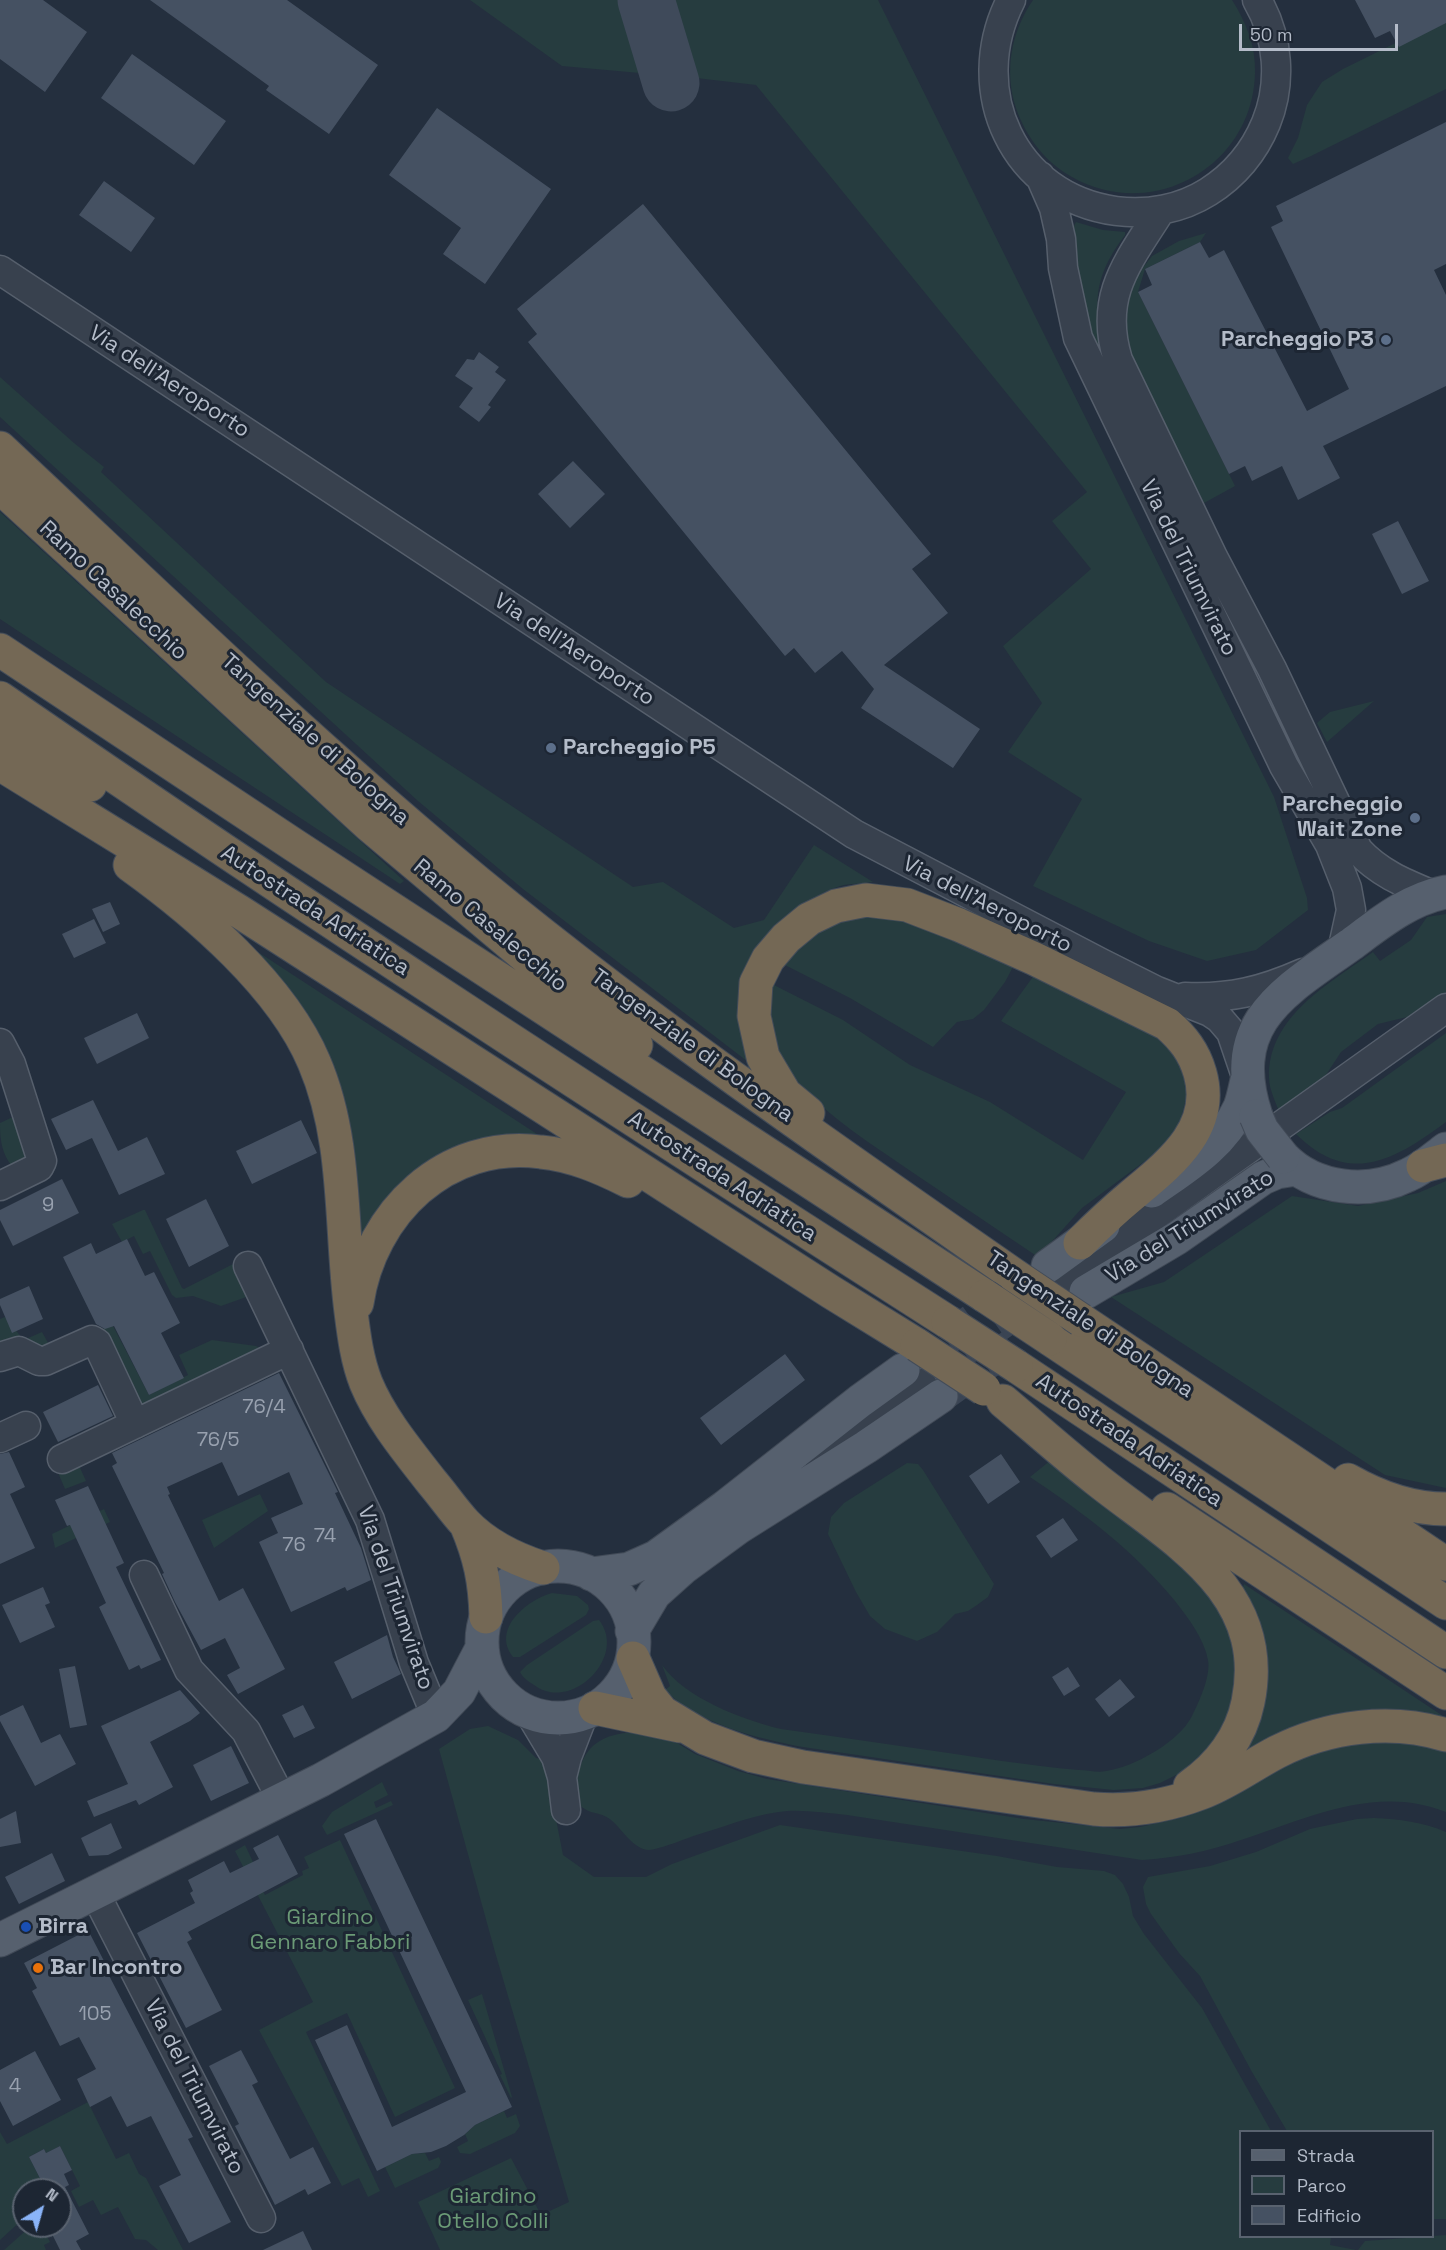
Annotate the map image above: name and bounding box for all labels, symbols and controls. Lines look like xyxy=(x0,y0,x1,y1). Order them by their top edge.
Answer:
scale bar xyxy=(1242,12,1401,50)
text: 50 m xyxy=(1250,23,1292,46)
street label: Via dell'Aeroporto xyxy=(84,320,254,444)
place label: Parcheggio P3 xyxy=(1221,327,1374,353)
marker: Parcheggio P3 xyxy=(1379,333,1393,347)
street label: Via del Triumvirato xyxy=(1134,475,1242,661)
street label: Ramo Casalecchio xyxy=(34,516,192,666)
street label: Via dell'Aeroporto xyxy=(489,588,659,712)
street label: Tangenziale di Bologna xyxy=(216,649,414,831)
place label: Parcheggio P5 xyxy=(563,735,716,761)
marker: Parcheggio P5 xyxy=(544,741,558,755)
place label: Parcheggio Wait Zone xyxy=(1282,792,1403,843)
marker: Parcheggio Wait Zone xyxy=(1408,811,1422,825)
street label: Autostrada Adriatica xyxy=(216,840,414,982)
street label: Via dell'Aeroporto xyxy=(898,851,1076,959)
street label: Ramo Casalecchio xyxy=(408,854,572,998)
street label: Tangenziale di Bologna xyxy=(586,964,798,1128)
street label: Autostrada Adriatica xyxy=(623,1106,821,1248)
street label: Via del Triumvirato xyxy=(1101,1165,1279,1289)
house number: 9 xyxy=(42,1194,54,1218)
street label: Tangenziale di Bologna xyxy=(981,1246,1199,1404)
street label: Autostrada Adriatica xyxy=(1030,1369,1228,1513)
house number: 76/4 xyxy=(242,1396,286,1420)
house number: 76/5 xyxy=(197,1429,239,1453)
street label: Via del Triumvirato xyxy=(351,1502,439,1694)
house number: 74 xyxy=(314,1525,336,1549)
house number: 76 xyxy=(282,1534,306,1558)
park label: Giardino Gennaro Fabbri xyxy=(250,1905,410,1957)
place label: Birra xyxy=(38,1914,88,1940)
marker: Birra xyxy=(19,1920,33,1934)
place label: Bar Incontro xyxy=(50,1955,182,1981)
marker: Bar Incontro xyxy=(31,1961,45,1975)
street label: Via del Triumvirato xyxy=(138,1995,250,2179)
house number: 105 xyxy=(78,2003,112,2027)
house number: 4 xyxy=(9,2075,21,2099)
legend xyxy=(1239,2130,1434,2238)
text: Strada xyxy=(1297,2144,1355,2167)
text: Parco xyxy=(1297,2174,1346,2197)
north arrow xyxy=(12,2178,72,2238)
text: N xyxy=(41,2183,63,2206)
park label: Giardino Otello Colli xyxy=(437,2184,549,2236)
text: Edificio xyxy=(1297,2204,1361,2227)

